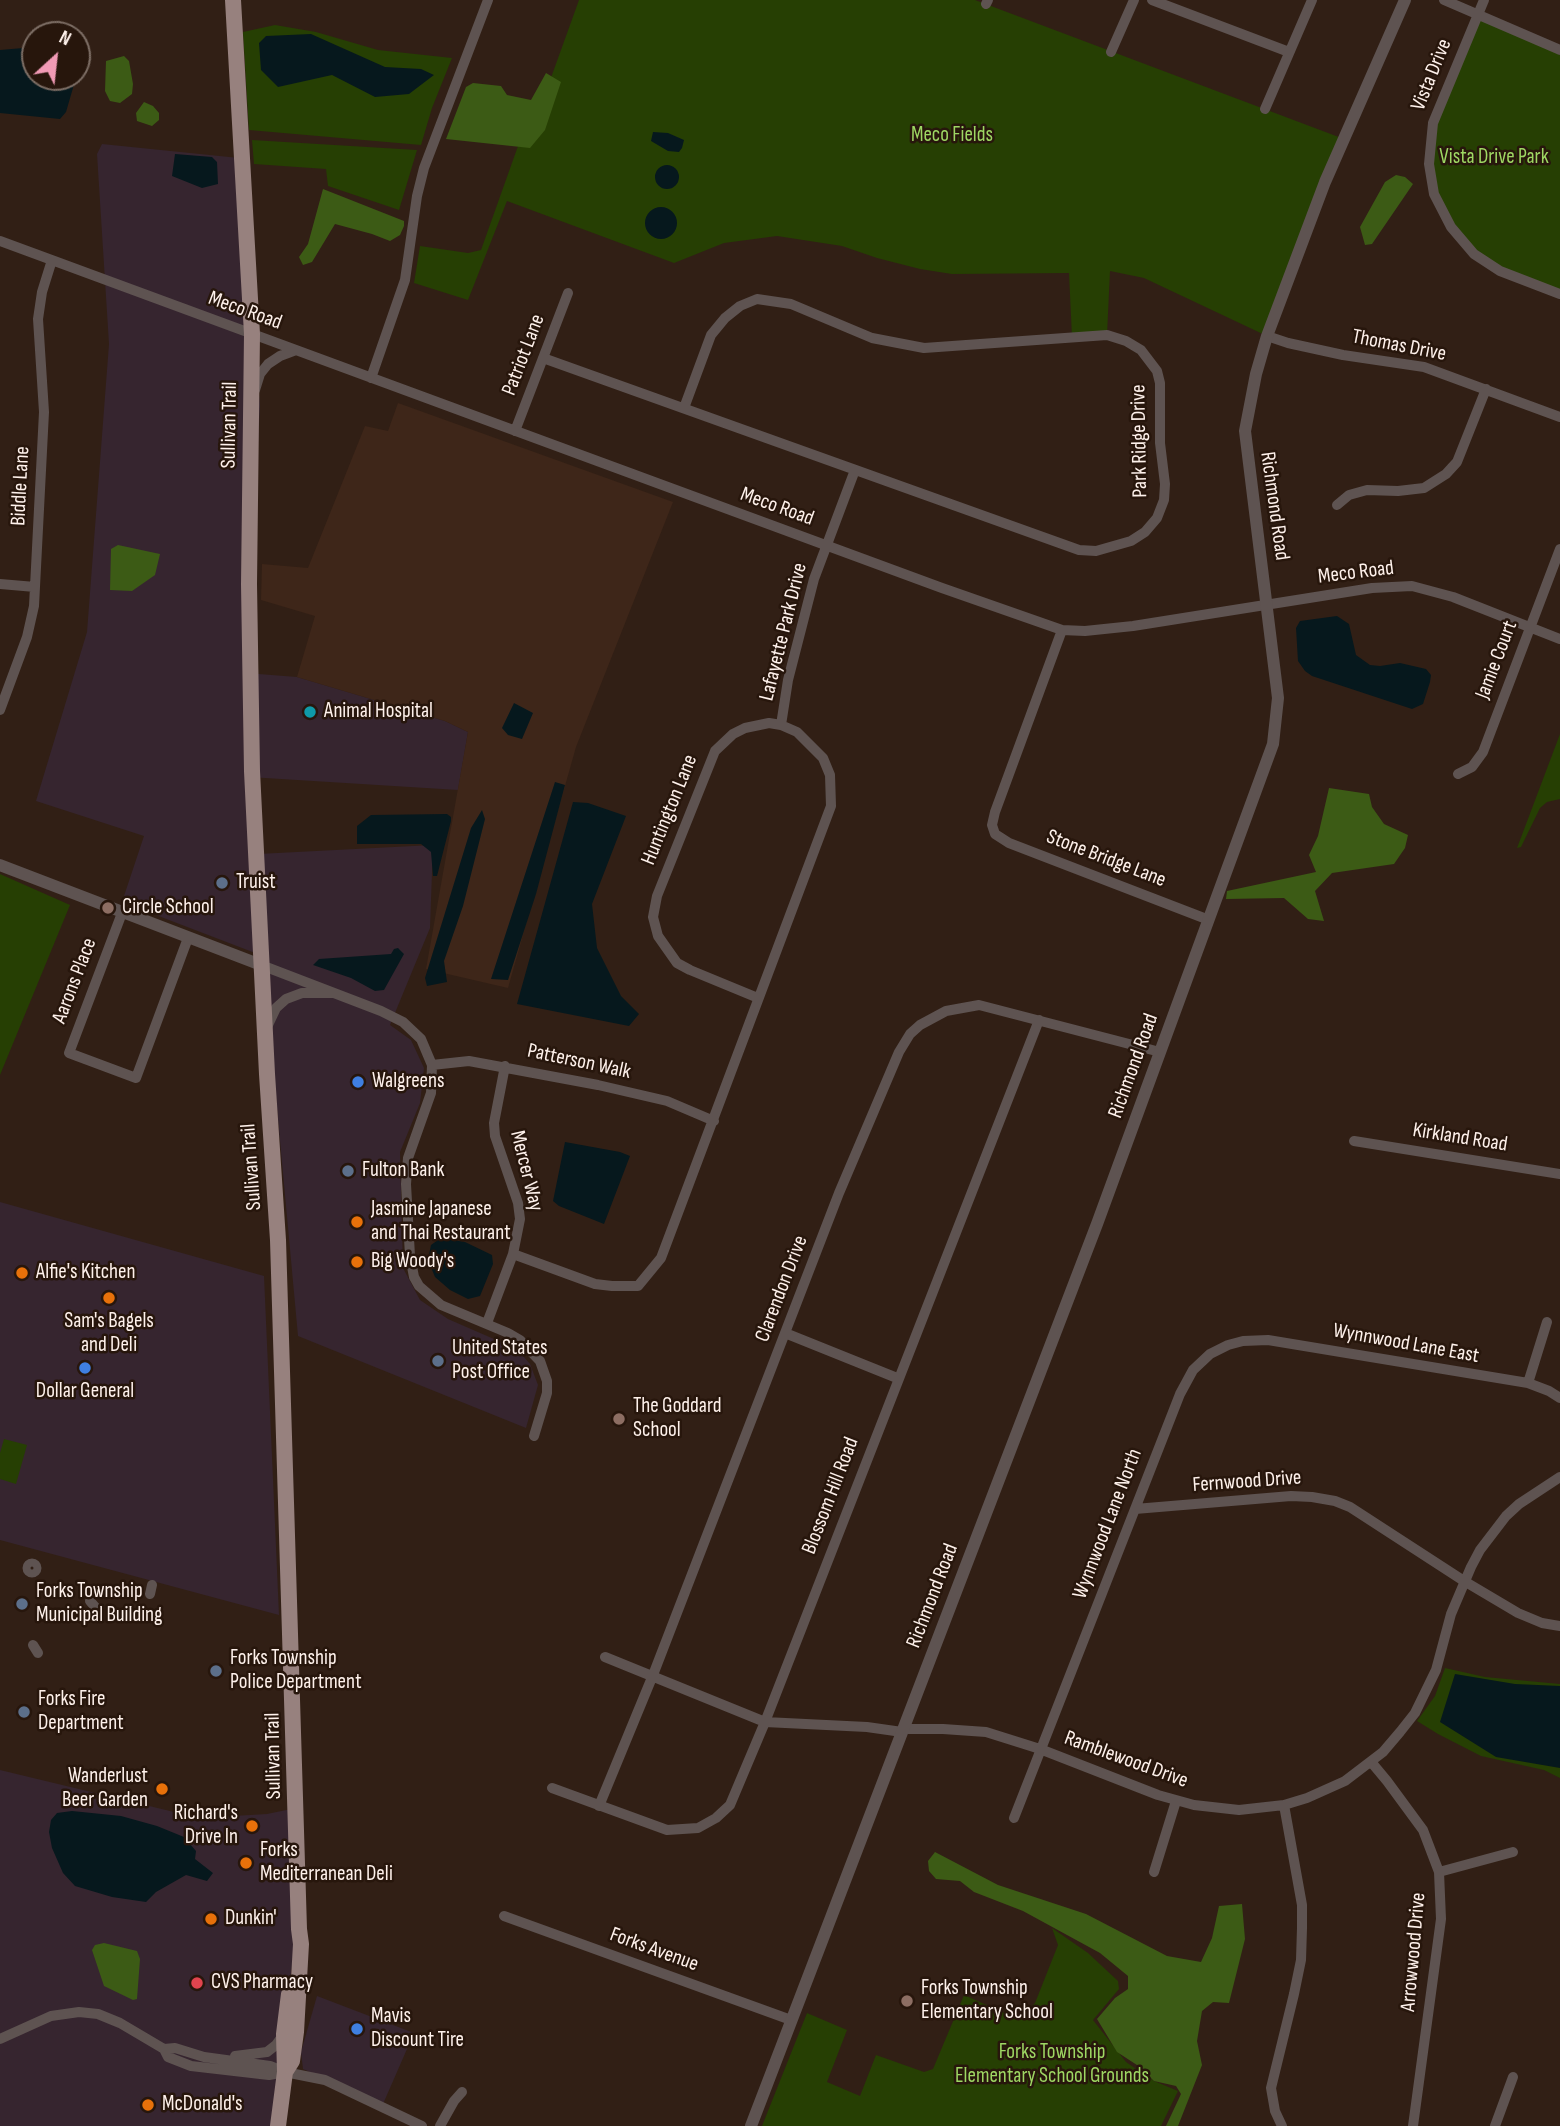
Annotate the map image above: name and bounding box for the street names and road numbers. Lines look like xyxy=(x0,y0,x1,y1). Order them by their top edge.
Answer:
street label: Vista Drive xyxy=(1406,35,1458,115)
street label: Meco Road xyxy=(205,286,285,336)
street label: Patriot Lane xyxy=(497,311,551,399)
street label: Thomas Drive xyxy=(1350,325,1448,367)
street label: Sullivan Trail xyxy=(217,381,243,469)
street label: Park Ridge Drive xyxy=(1126,384,1154,498)
street label: Biddle Lane xyxy=(6,446,36,526)
street label: Richmond Road xyxy=(1254,450,1294,562)
street label: Meco Road xyxy=(737,482,817,532)
street label: Meco Road xyxy=(1317,556,1395,590)
street label: Lafayette Park Drive xyxy=(755,561,813,703)
street label: Jamie Court xyxy=(1471,617,1523,703)
street label: Huntington Lane xyxy=(636,751,704,869)
street label: Stone Bridge Lane xyxy=(1043,825,1169,893)
street label: Aarons Place xyxy=(47,935,103,1027)
street label: Richmond Road xyxy=(1103,1010,1165,1122)
street label: Patterson Walk xyxy=(525,1039,633,1085)
street label: Kirkland Road xyxy=(1411,1118,1509,1158)
street label: Sullivan Trail xyxy=(236,1123,268,1211)
street label: Mercer Way xyxy=(504,1128,548,1214)
street label: Clarendon Drive xyxy=(750,1232,814,1346)
street label: Wynnwood Lane East xyxy=(1331,1319,1481,1369)
street label: Blossom Hill Road xyxy=(797,1434,865,1558)
street label: Wynnwood Lane North xyxy=(1068,1445,1148,1603)
street label: Fernwood Drive xyxy=(1192,1466,1302,1498)
street label: Richmond Road xyxy=(902,1540,964,1652)
street label: Sullivan Trail xyxy=(261,1712,287,1800)
street label: Ramblewood Drive xyxy=(1061,1726,1191,1794)
street label: Arrowwood Drive xyxy=(1396,1891,1432,2013)
street label: Forks Avenue xyxy=(606,1922,702,1978)

